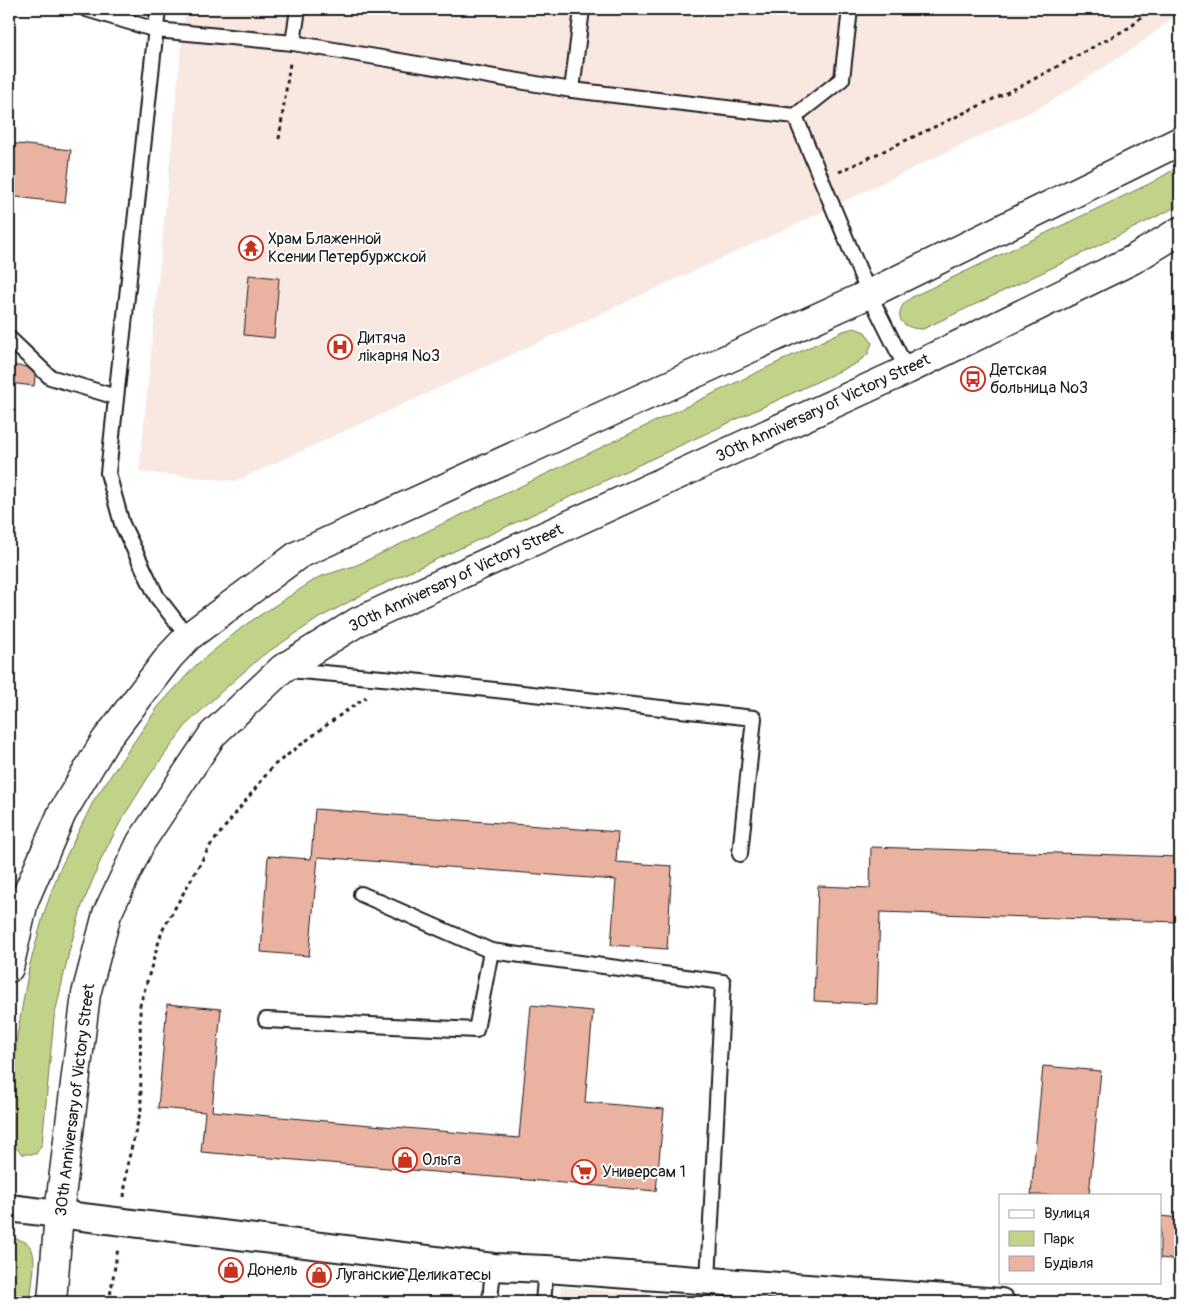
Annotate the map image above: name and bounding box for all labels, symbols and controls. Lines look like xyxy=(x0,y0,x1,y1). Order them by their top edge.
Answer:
place label: Храм Блаженной Ксении Петербуржской xyxy=(268,229,426,267)
temple icon: Храм Блаженной Ксении Петербуржской xyxy=(238,235,264,261)
place label: Дитяча лікарня №3 xyxy=(357,328,440,366)
hospital icon: Дитяча лікарня №3 xyxy=(327,334,353,360)
street label: 30th Anniversary of Victory Street xyxy=(713,349,934,467)
place label: Детская больница №3 xyxy=(989,360,1088,398)
bus stop icon: Детская больница №3 xyxy=(960,366,986,392)
street label: 30th Anniversary of Victory Street xyxy=(346,519,567,637)
street label: 30th Anniversary of Victory Street xyxy=(51,982,99,1217)
shop icon: Ольга xyxy=(392,1147,418,1173)
place label: Ольга xyxy=(422,1150,461,1170)
supermarket icon: Универсам 1 xyxy=(571,1159,597,1185)
place label: Универсам 1 xyxy=(602,1162,686,1182)
legend xyxy=(999,1194,1162,1284)
text: Вулиця xyxy=(1044,1204,1090,1223)
text: Парк xyxy=(1044,1230,1075,1249)
text: Будівля xyxy=(1044,1254,1093,1273)
shop icon: Донель xyxy=(218,1257,244,1283)
place label: Донель xyxy=(247,1260,298,1280)
shop icon: Луганские Деликатесы xyxy=(306,1262,332,1288)
place label: Луганские Деликатесы xyxy=(335,1265,491,1285)

